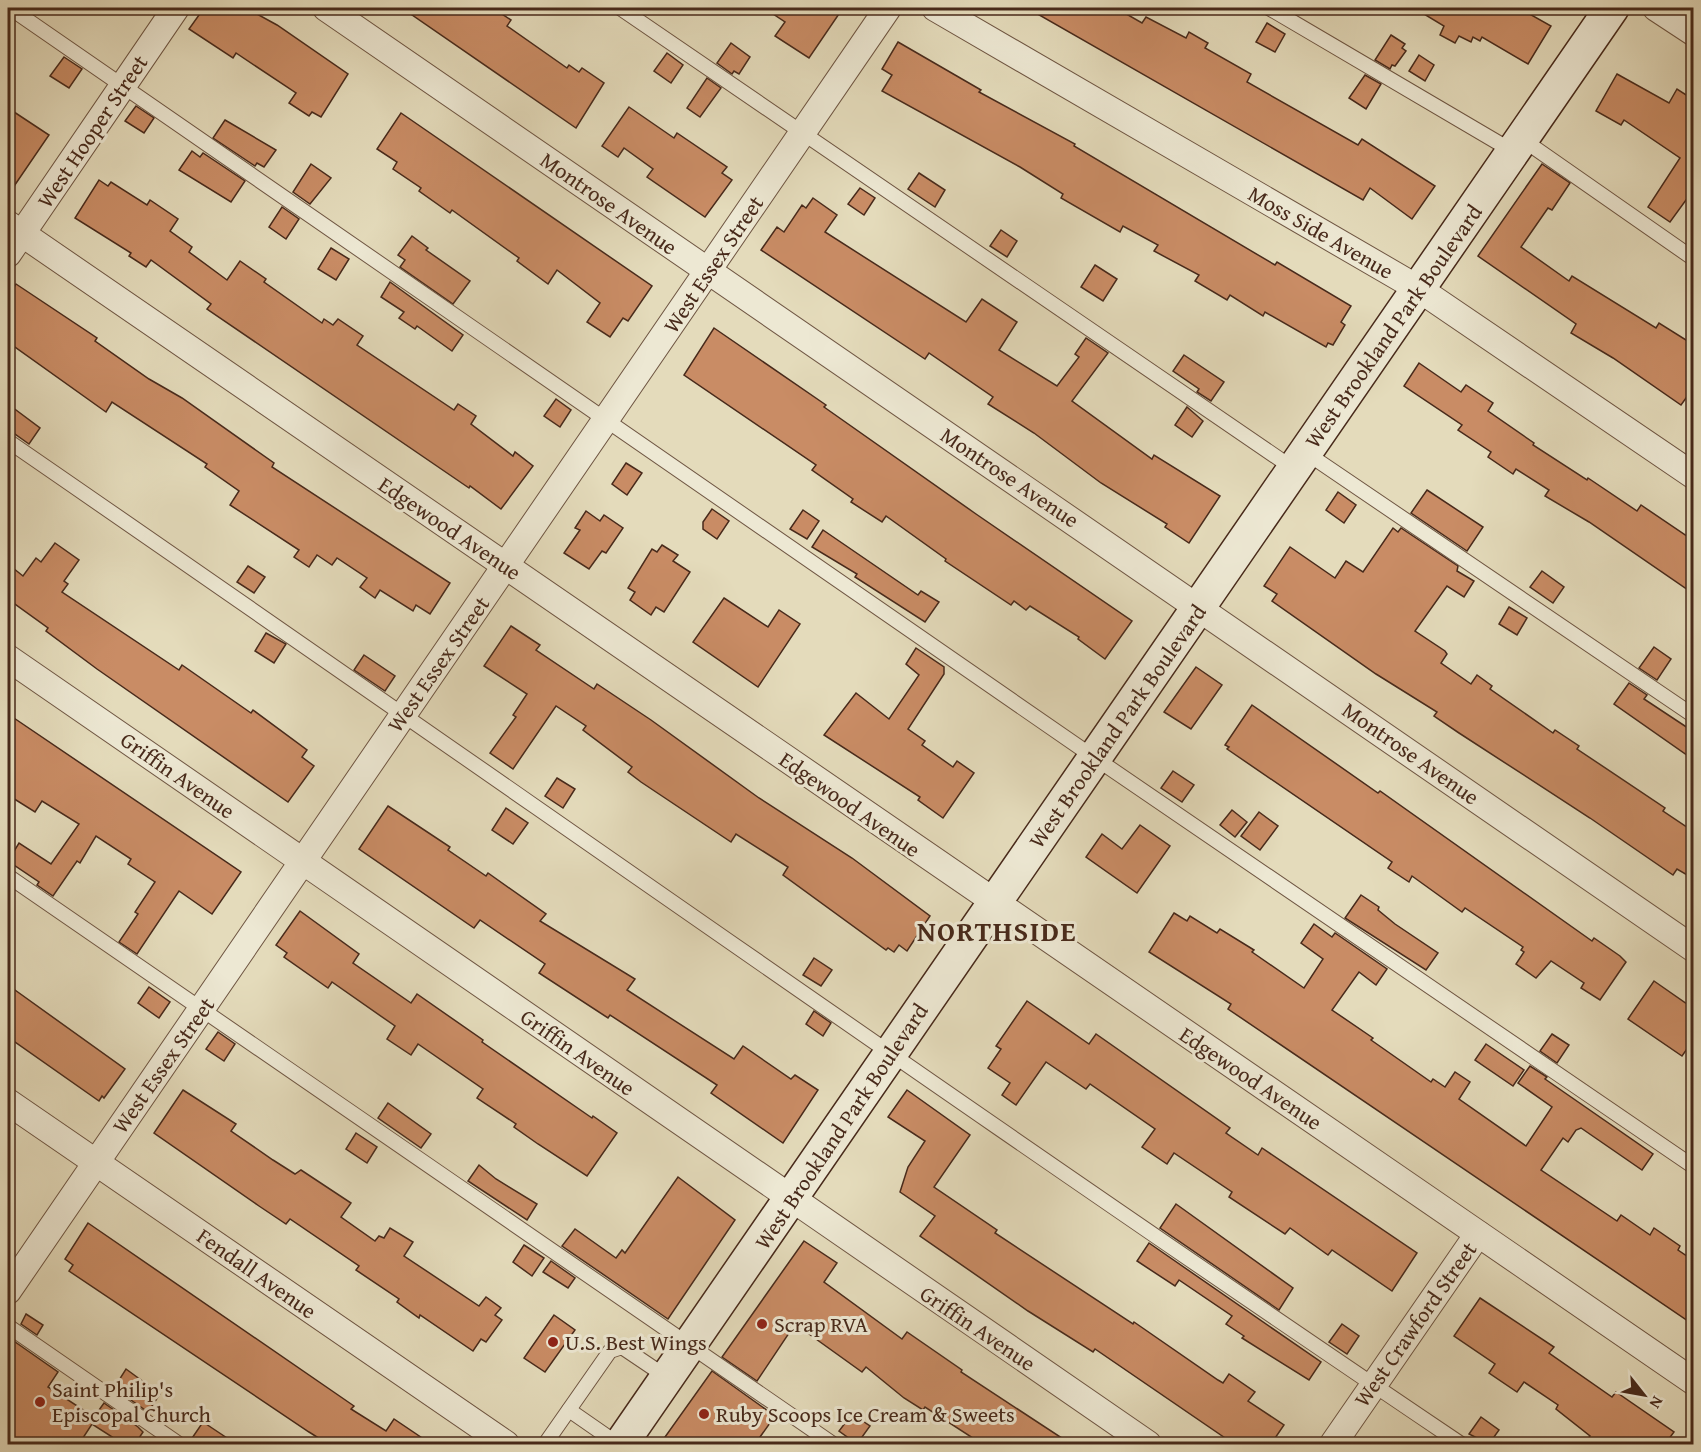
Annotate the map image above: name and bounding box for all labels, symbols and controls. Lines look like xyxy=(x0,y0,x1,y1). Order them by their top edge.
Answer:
street label: West Hooper Street xyxy=(29,48,155,214)
street label: Montrose Avenue xyxy=(534,144,684,262)
street label: Moss Side Avenue xyxy=(1242,177,1400,287)
street label: West Essex Street xyxy=(655,189,771,339)
street label: West Brookland Park Boulevard xyxy=(1297,198,1490,454)
street label: Montrose Avenue xyxy=(934,419,1086,535)
street label: Edgewood Avenue xyxy=(372,468,528,588)
street label: West Essex Street xyxy=(379,589,497,739)
street label: West Brookland Park Boulevard xyxy=(1021,598,1214,854)
street label: Montrose Avenue xyxy=(1336,694,1486,812)
street label: Griffin Avenue xyxy=(114,724,242,826)
street label: Edgewood Avenue xyxy=(773,743,927,865)
district label: NORTHSIDE xyxy=(917,910,1077,951)
street label: West Essex Street xyxy=(104,990,222,1140)
street label: West Brookland Park Boulevard xyxy=(746,996,936,1255)
street label: Griffin Avenue xyxy=(514,1001,642,1103)
street label: Edgewood Avenue xyxy=(1173,1018,1329,1138)
street label: Fendall Avenue xyxy=(191,1220,323,1326)
street label: West Crawford Street xyxy=(1346,1235,1484,1413)
street label: Griffin Avenue xyxy=(914,1277,1042,1379)
place label: Scrap RVA xyxy=(774,1308,869,1340)
marker: Scrap RVA xyxy=(755,1317,769,1331)
place label: U.S. Best Wings xyxy=(565,1326,707,1358)
marker: U.S. Best Wings xyxy=(546,1335,560,1349)
north arrow xyxy=(1614,1365,1674,1425)
place label: Saint Philip's Episcopal Church xyxy=(52,1373,212,1430)
text: N xyxy=(1644,1392,1670,1414)
marker: Saint Philip's Episcopal Church xyxy=(33,1395,47,1409)
place label: Ruby Scoops Ice Cream & Sweets xyxy=(716,1398,1015,1430)
marker: Ruby Scoops Ice Cream & Sweets xyxy=(697,1407,711,1421)

